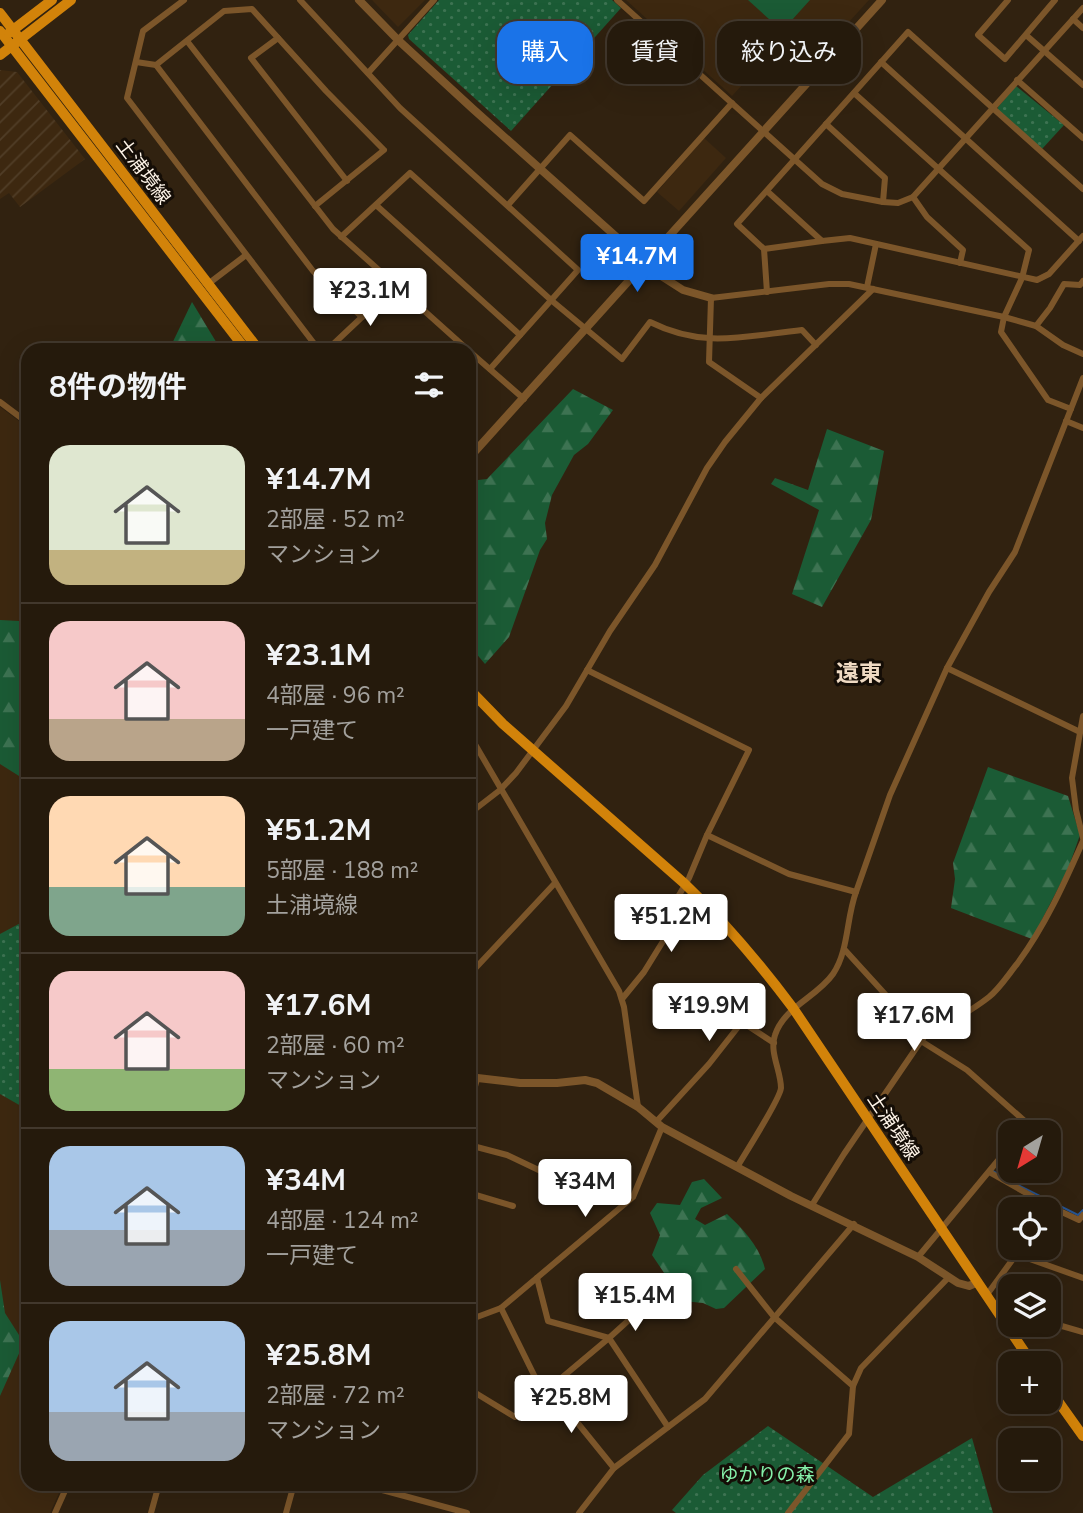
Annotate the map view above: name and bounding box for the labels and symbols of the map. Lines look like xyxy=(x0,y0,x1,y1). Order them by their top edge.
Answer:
street label: 土浦境線 xyxy=(110,133,176,210)
pin: ¥14.7M xyxy=(580,234,694,294)
pin: ¥23.1M xyxy=(313,268,427,328)
district label: 遠東 xyxy=(836,658,882,689)
pin: ¥51.2M xyxy=(614,894,728,954)
pin: ¥19.9M xyxy=(652,984,766,1043)
pin: ¥17.6M xyxy=(857,993,971,1053)
street label: 土浦境線 xyxy=(861,1088,925,1165)
north arrow xyxy=(998,1120,1060,1183)
pin: ¥34M xyxy=(544,1160,626,1219)
pin: ¥15.4M xyxy=(578,1274,692,1333)
pin: ¥25.8M xyxy=(514,1376,628,1435)
park label: ゆかりの森 xyxy=(719,1462,815,1488)

